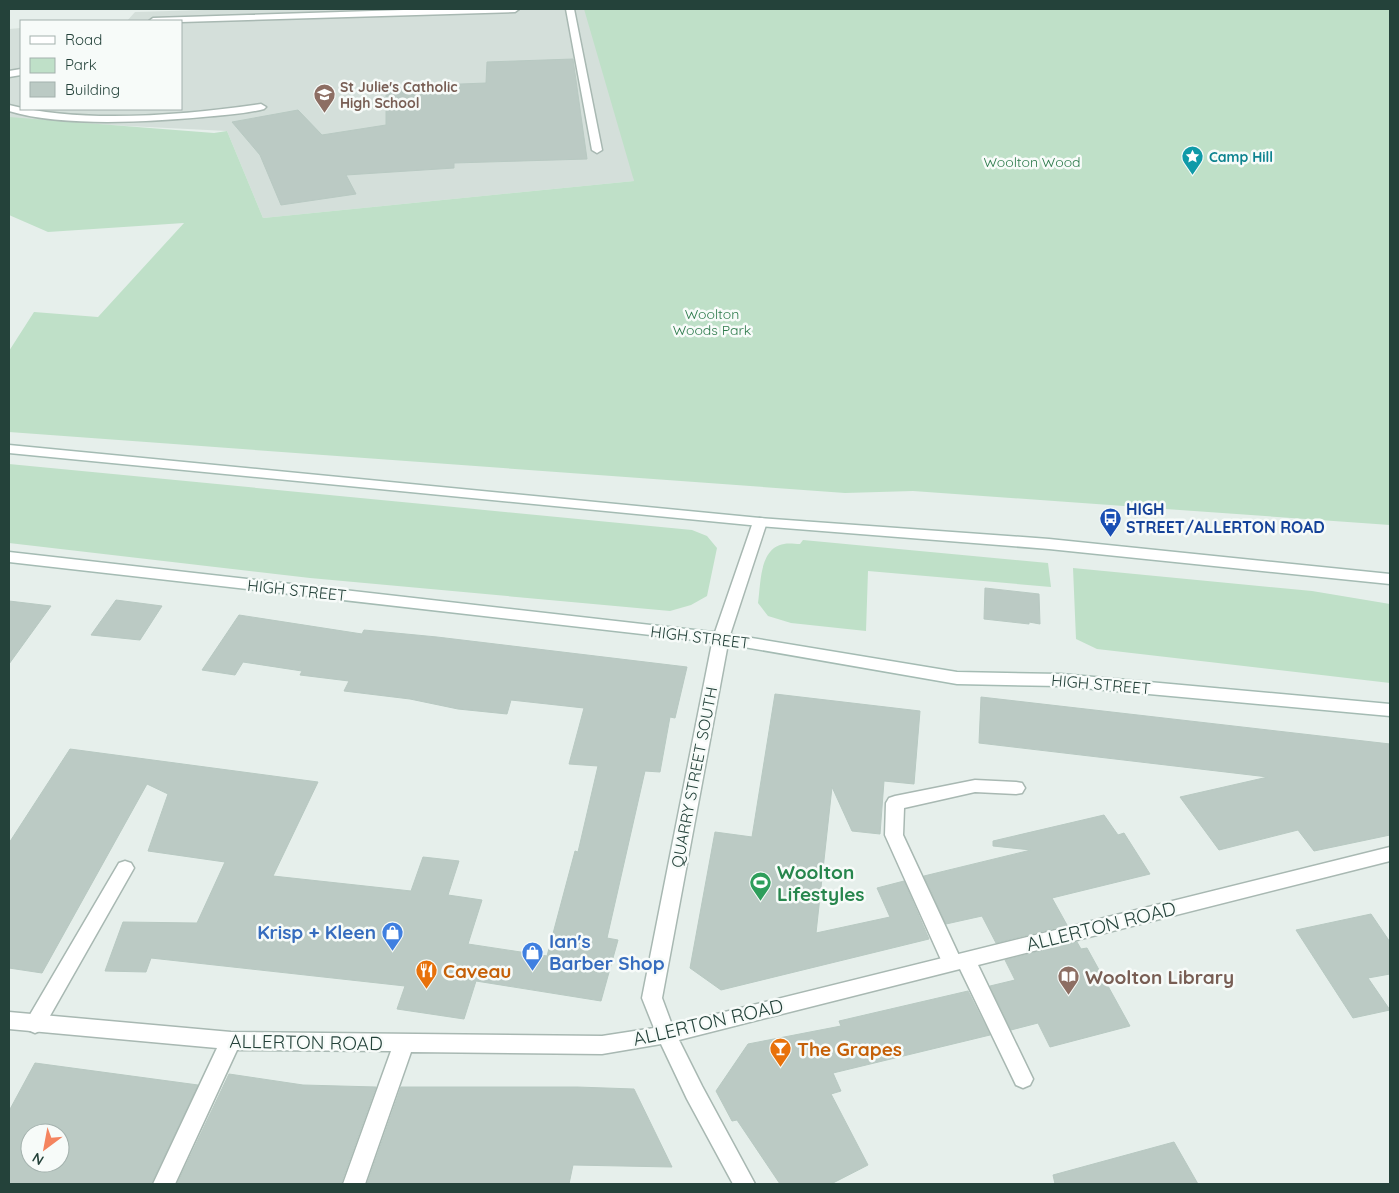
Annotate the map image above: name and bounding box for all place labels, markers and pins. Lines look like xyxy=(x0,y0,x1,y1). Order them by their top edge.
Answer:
place label: St Julie's Catholic High School xyxy=(340,78,458,112)
school or university icon: St Julie's Catholic High School xyxy=(312,83,336,114)
place icon: Camp Hill xyxy=(1181,145,1205,176)
place label: Camp Hill xyxy=(1209,148,1273,166)
place label: HIGH STREET/ALLERTON ROAD xyxy=(1126,499,1325,537)
bus stop icon: HIGH STREET/ALLERTON ROAD xyxy=(1098,506,1122,537)
place label: Woolton Lifestyles xyxy=(777,860,865,906)
sports icon: Woolton Lifestyles xyxy=(749,871,773,902)
place label: Krisp + Kleen xyxy=(257,920,376,944)
shop icon: Krisp + Kleen xyxy=(380,920,404,951)
place label: Ian's Barber Shop xyxy=(549,929,665,975)
shop icon: Ian's Barber Shop xyxy=(521,940,545,971)
restaurant icon: Caveau xyxy=(415,959,439,990)
place label: Caveau xyxy=(443,959,511,983)
library icon: Woolton Library xyxy=(1057,965,1081,996)
place label: Woolton Library xyxy=(1085,965,1234,989)
bar icon: The Grapes xyxy=(769,1037,793,1068)
place label: The Grapes xyxy=(797,1037,902,1061)

